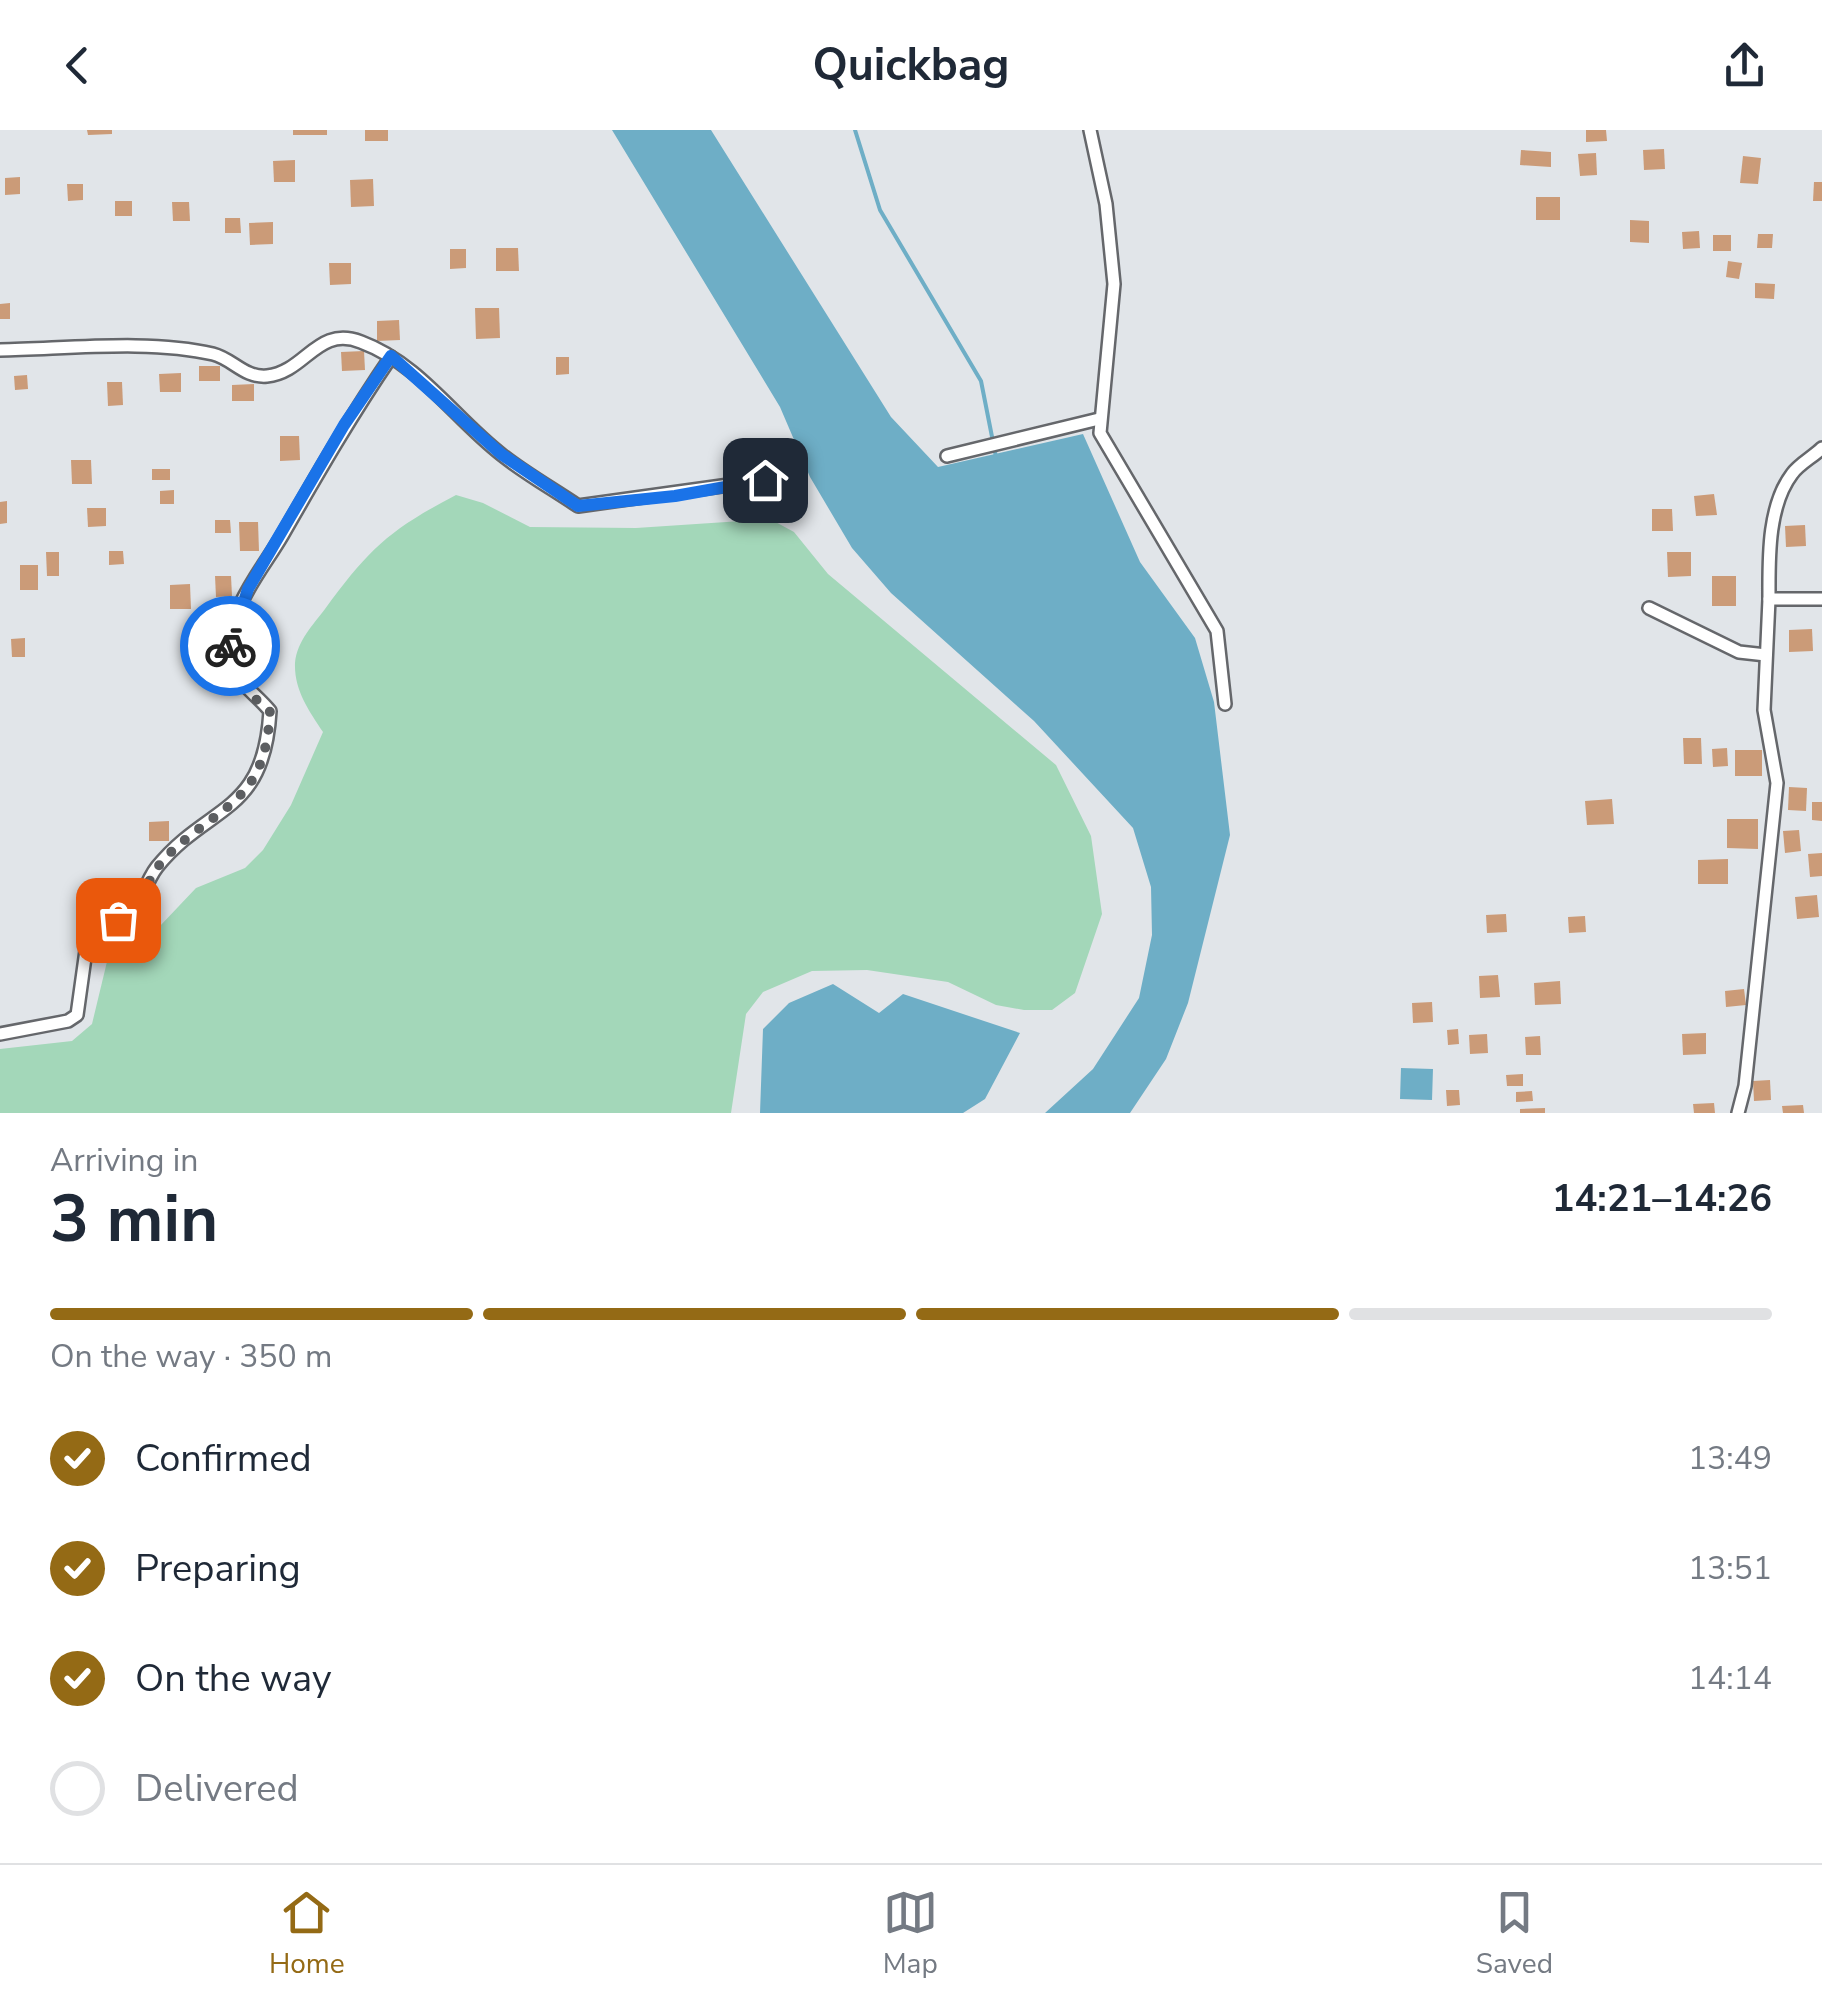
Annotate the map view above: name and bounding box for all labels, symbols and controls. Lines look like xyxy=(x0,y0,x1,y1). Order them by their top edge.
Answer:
text: Quickbag xyxy=(812,35,1010,96)
icon: back xyxy=(50,38,105,93)
icon: share xyxy=(1717,38,1772,93)
pin xyxy=(723,438,808,523)
icon: home xyxy=(738,453,793,508)
courier xyxy=(180,596,280,696)
icon: bike xyxy=(203,619,258,674)
pin xyxy=(76,878,161,963)
icon: bag xyxy=(91,893,146,948)
text: Arriving in xyxy=(50,1139,198,1182)
text: 14:21–14:26 xyxy=(1552,1173,1772,1224)
text: 3 min xyxy=(50,1175,218,1264)
text: On the way · 350 m xyxy=(50,1335,332,1378)
icon: check xyxy=(50,1431,105,1486)
text: Confirmed xyxy=(135,1433,312,1484)
text: 13:49 xyxy=(1688,1437,1772,1480)
icon: check xyxy=(50,1541,105,1596)
text: Preparing xyxy=(135,1543,301,1594)
text: 13:51 xyxy=(1688,1547,1772,1590)
icon: check xyxy=(50,1651,105,1706)
text: On the way xyxy=(135,1653,331,1704)
text: 14:14 xyxy=(1688,1657,1772,1700)
text: Delivered xyxy=(135,1763,299,1814)
tab: Home xyxy=(269,1885,345,1983)
tab: Map xyxy=(883,1885,938,1983)
tab: Saved xyxy=(1476,1885,1553,1983)

